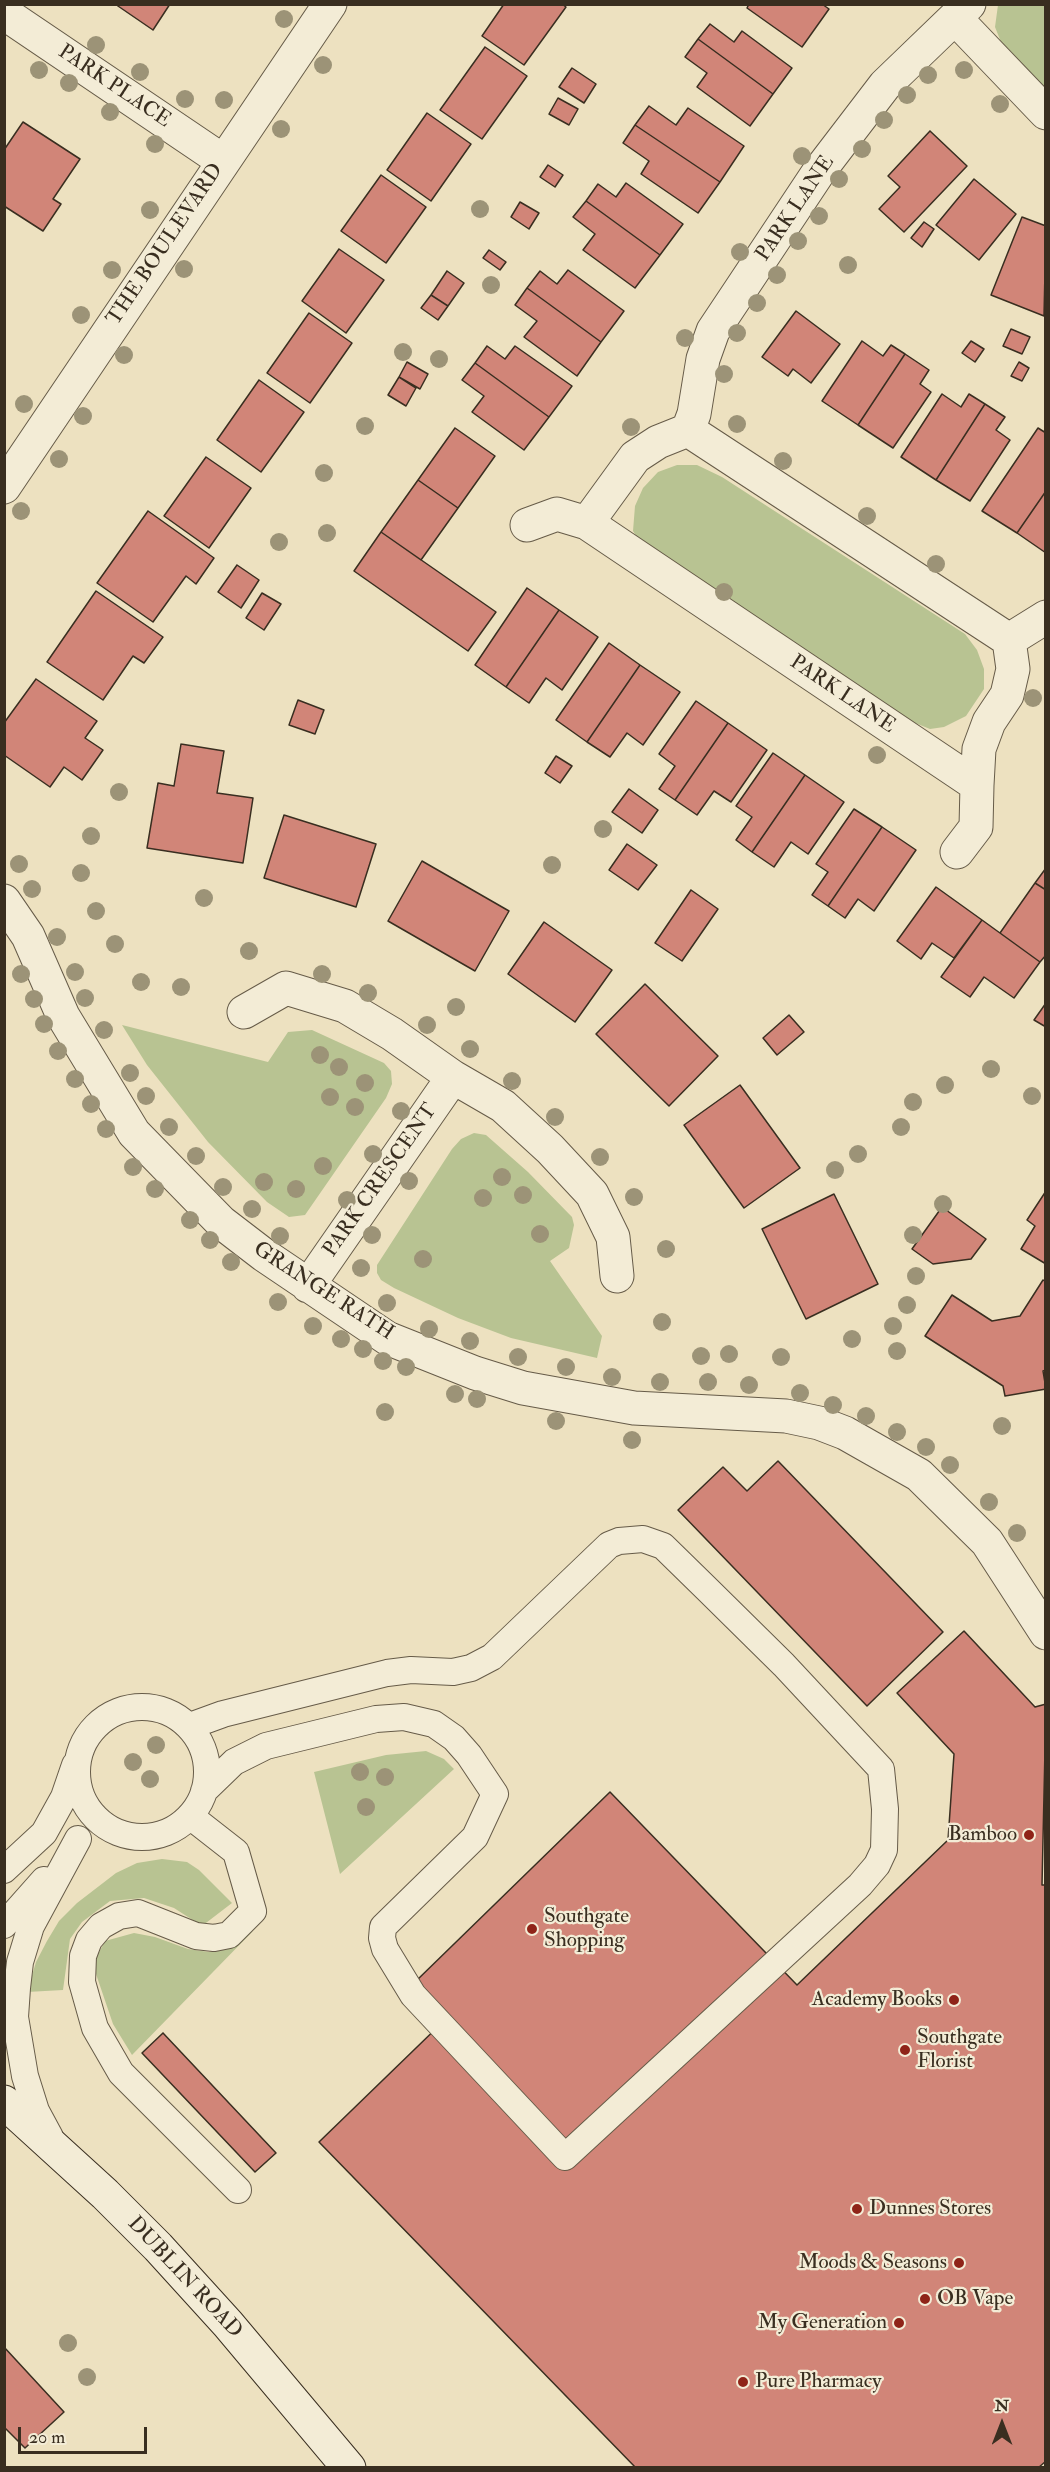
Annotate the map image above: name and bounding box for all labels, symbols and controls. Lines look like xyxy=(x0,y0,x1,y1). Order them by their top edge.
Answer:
street label: PARK PLACE xyxy=(53,40,175,134)
street label: PARK LANE xyxy=(751,151,841,267)
street label: THE BOULEVARD xyxy=(102,159,230,331)
street label: PARK LANE xyxy=(784,650,900,740)
street label: PARK CRESCENT xyxy=(319,1099,443,1263)
street label: GRANGE RATH xyxy=(248,1237,398,1347)
place label: Bamboo xyxy=(948,1822,1017,1848)
marker: Bamboo xyxy=(1022,1828,1036,1842)
place label: Southgate Shopping xyxy=(544,1904,629,1954)
marker: Southgate Shopping xyxy=(525,1922,539,1936)
place label: Academy Books xyxy=(812,1987,942,2013)
marker: Academy Books xyxy=(947,1993,961,2007)
place label: Southgate Florist xyxy=(917,2025,1002,2075)
marker: Southgate Florist xyxy=(898,2043,912,2057)
place label: Dunnes Stores xyxy=(869,2196,991,2222)
marker: Dunnes Stores xyxy=(850,2202,864,2216)
street label: DUBLIN ROAD xyxy=(121,2212,247,2344)
place label: Moods & Seasons xyxy=(799,2250,947,2276)
marker: Moods & Seasons xyxy=(952,2256,966,2270)
place label: OB Vape xyxy=(937,2286,1013,2312)
marker: OB Vape xyxy=(918,2292,932,2306)
place label: My Generation xyxy=(758,2310,887,2336)
marker: My Generation xyxy=(892,2316,906,2330)
place label: Pure Pharmacy xyxy=(755,2369,882,2395)
marker: Pure Pharmacy xyxy=(736,2375,750,2389)
north arrow xyxy=(972,2394,1032,2454)
text: N xyxy=(995,2396,1009,2416)
scale bar xyxy=(21,2415,150,2453)
text: 20 m xyxy=(29,2426,65,2449)

